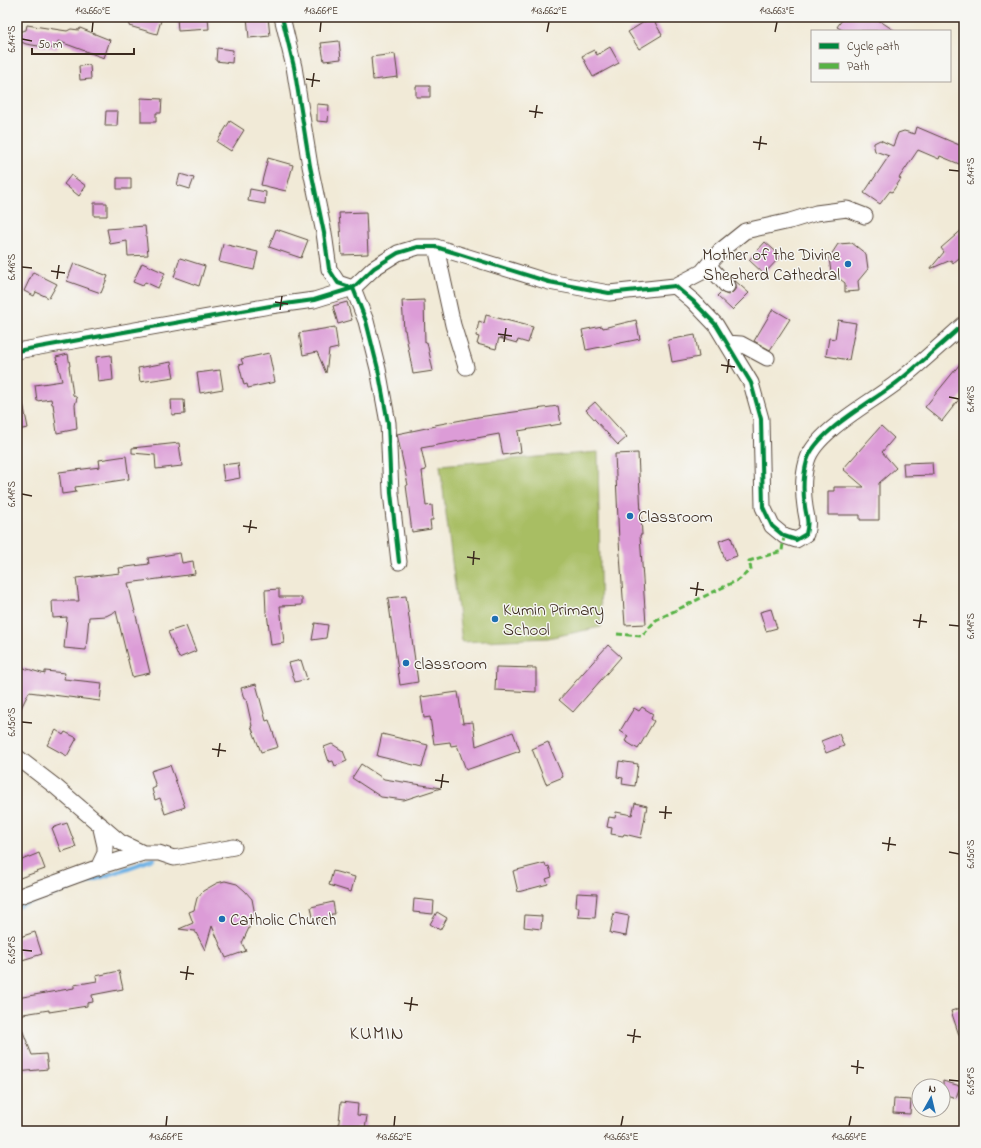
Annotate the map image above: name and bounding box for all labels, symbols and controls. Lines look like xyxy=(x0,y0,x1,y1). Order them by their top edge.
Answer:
text: 143.660°E xyxy=(75,4,111,19)
text: 143.661°E xyxy=(304,4,338,19)
text: 143.662°E xyxy=(531,4,567,19)
text: 143.663°E xyxy=(759,4,795,19)
text: 6.147°S xyxy=(5,25,20,52)
scale bar xyxy=(32,30,134,56)
legend xyxy=(811,30,951,82)
text: 50 m xyxy=(38,36,62,54)
text: Cycle path xyxy=(847,38,899,57)
text: Path xyxy=(847,58,870,76)
text: 6.147°S xyxy=(964,157,979,184)
place label: Mother of the Divine Shepherd Cathedral xyxy=(702,243,840,288)
text: 6.148°S xyxy=(5,253,20,280)
marker: Mother of the Divine Shepherd Cathedral xyxy=(843,259,853,269)
text: 6.148°S xyxy=(964,385,979,412)
text: 6.149°S xyxy=(5,480,20,507)
place label: Classroom xyxy=(638,505,713,530)
marker: Classroom xyxy=(625,511,635,521)
place label: Kumin Primary School xyxy=(503,598,604,643)
text: 6.149°S xyxy=(964,612,979,639)
marker: Kumin Primary School xyxy=(490,614,500,624)
place label: classroom xyxy=(414,652,487,677)
marker: classroom xyxy=(401,658,411,668)
text: 6.150°S xyxy=(5,707,20,736)
text: 6.150°S xyxy=(964,839,979,868)
place label: Catholic Church xyxy=(230,908,336,933)
marker: Catholic Church xyxy=(217,914,227,924)
text: 6.151°S xyxy=(5,936,20,964)
district label: KUMIN xyxy=(349,1021,405,1048)
text: 6.151°S xyxy=(964,1067,979,1095)
north arrow xyxy=(911,1078,951,1118)
text: N xyxy=(927,1081,937,1098)
text: 143.661°E xyxy=(149,1130,183,1145)
text: 143.662°E xyxy=(376,1130,412,1145)
text: 143.663°E xyxy=(603,1130,639,1145)
text: 143.664°E xyxy=(831,1130,867,1145)

